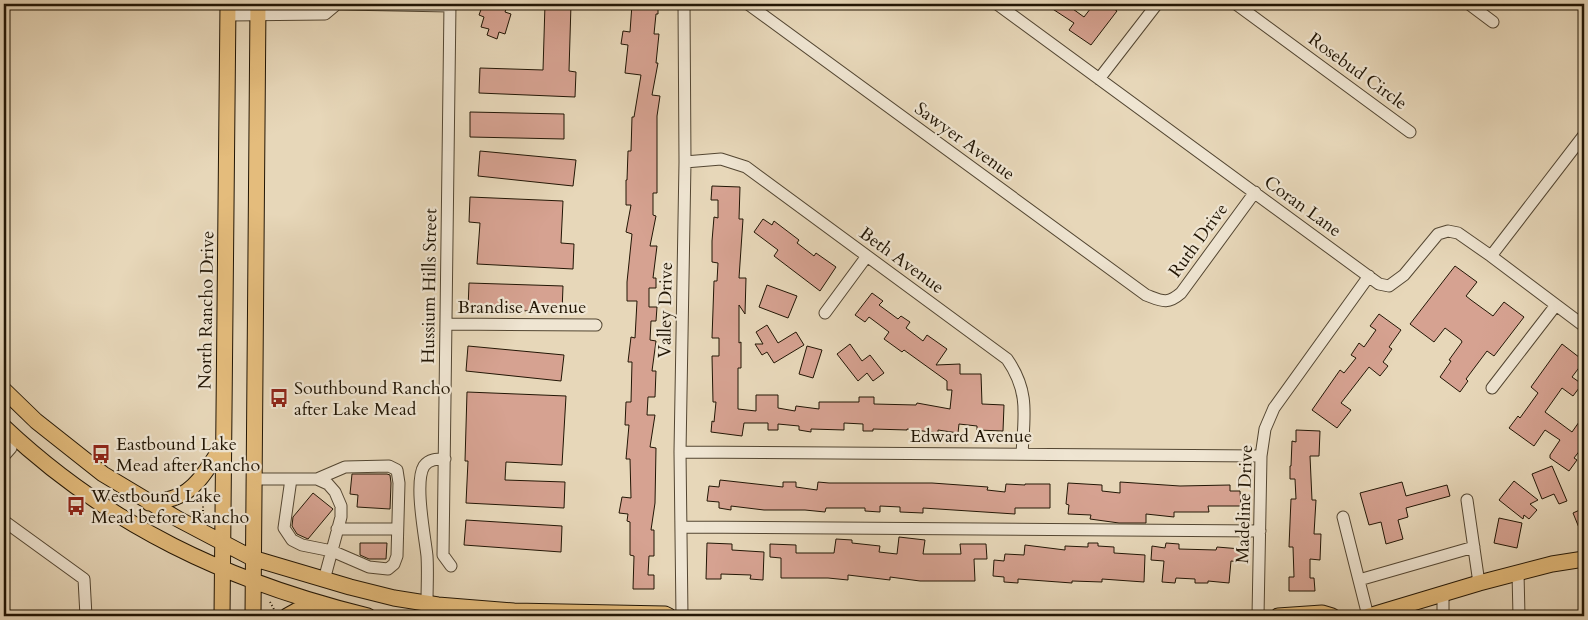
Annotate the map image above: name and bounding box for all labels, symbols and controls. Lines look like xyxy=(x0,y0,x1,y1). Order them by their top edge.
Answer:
street label: Rosebud Circle xyxy=(1303,27,1412,116)
street label: Sawyer Avenue xyxy=(909,96,1020,186)
street label: Coran Lane xyxy=(1259,170,1346,243)
street label: Ruth Drive xyxy=(1163,198,1234,283)
street label: Hussium Hills Street xyxy=(416,208,443,364)
street label: Beth Avenue xyxy=(854,221,949,300)
street label: North Rancho Drive xyxy=(193,230,220,390)
street label: Valley Drive xyxy=(652,262,679,358)
street label: Brandise Avenue xyxy=(458,295,586,320)
place label: Southbound Rancho after Lake Mead xyxy=(294,376,451,422)
bus stop icon: Southbound Rancho after Lake Mead xyxy=(268,387,290,409)
street label: Edward Avenue xyxy=(910,424,1032,449)
place label: Eastbound Lake Mead after Rancho xyxy=(116,432,260,478)
bus stop icon: Eastbound Lake Mead after Rancho xyxy=(90,443,112,465)
street label: Madeline Drive xyxy=(1230,444,1259,564)
place label: Westbound Lake Mead before Rancho xyxy=(90,484,250,530)
bus stop icon: Westbound Lake Mead before Rancho xyxy=(65,495,87,517)

